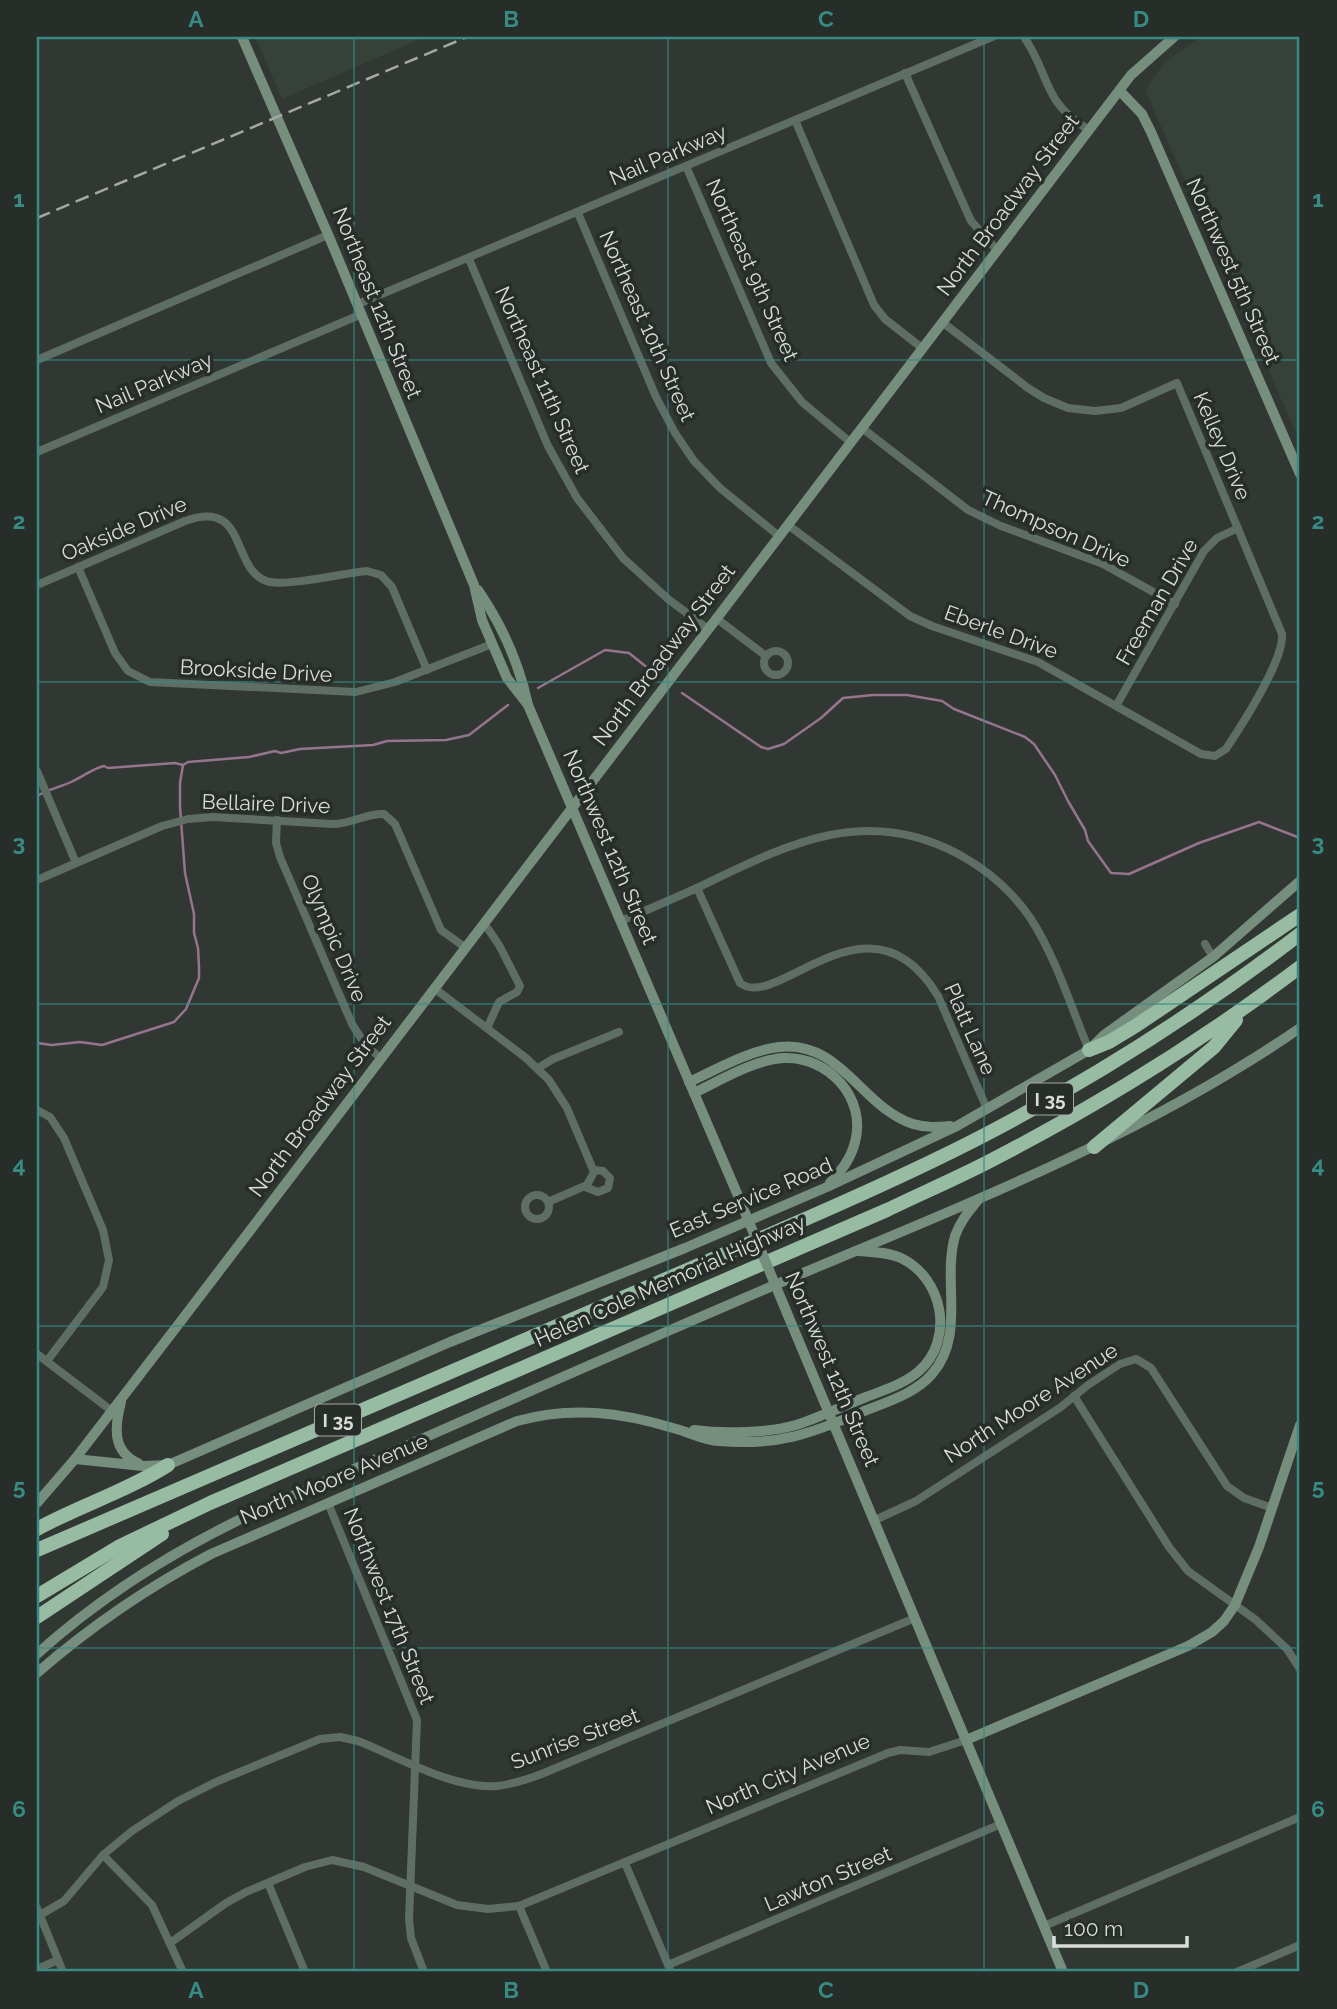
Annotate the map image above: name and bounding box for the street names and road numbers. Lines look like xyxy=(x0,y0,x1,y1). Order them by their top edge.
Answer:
street label: North Broadway Street xyxy=(931,109,1084,300)
street label: Nail Parkway xyxy=(606,119,730,190)
street label: Northwest 5th Street xyxy=(1181,174,1286,368)
street label: Northeast 9th Street xyxy=(701,175,804,365)
street label: Northeast 12th Street xyxy=(328,203,427,402)
street label: Northeast 10th Street xyxy=(594,227,701,425)
street label: Northeast 11th Street xyxy=(490,282,595,477)
street label: Nail Parkway xyxy=(92,347,216,418)
street label: Kelley Drive xyxy=(1189,388,1256,504)
street label: Thompson Drive xyxy=(978,485,1134,573)
street label: Oakside Drive xyxy=(57,491,190,566)
street label: Freeman Drive xyxy=(1110,534,1203,669)
street label: North Broadway Street xyxy=(587,559,740,750)
street label: Eberle Drive xyxy=(941,599,1061,664)
street label: Brookside Drive xyxy=(179,654,333,687)
street label: Northwest 12th Street xyxy=(558,746,663,948)
street label: Bellaire Drive xyxy=(201,789,331,818)
street label: Olympic Drive xyxy=(296,870,373,1005)
street label: Platt Lane xyxy=(939,979,1002,1079)
street label: North Broadway Street xyxy=(243,1010,396,1201)
road number: I 35 xyxy=(1027,1084,1073,1114)
street label: East Service Road xyxy=(666,1152,836,1243)
street label: Helen Cole Memorial Highway xyxy=(530,1209,809,1352)
street label: Northwest 12th Street xyxy=(780,1268,885,1470)
street label: North Moore Avenue xyxy=(939,1337,1122,1468)
road number: I 35 xyxy=(315,1404,361,1436)
street label: North Moore Avenue xyxy=(236,1428,431,1529)
street label: Northwest 17th Street xyxy=(339,1504,440,1708)
street label: Sunrise Street xyxy=(507,1703,643,1774)
street label: North City Avenue xyxy=(702,1728,874,1819)
street label: Lawton Street xyxy=(761,1841,895,1917)

